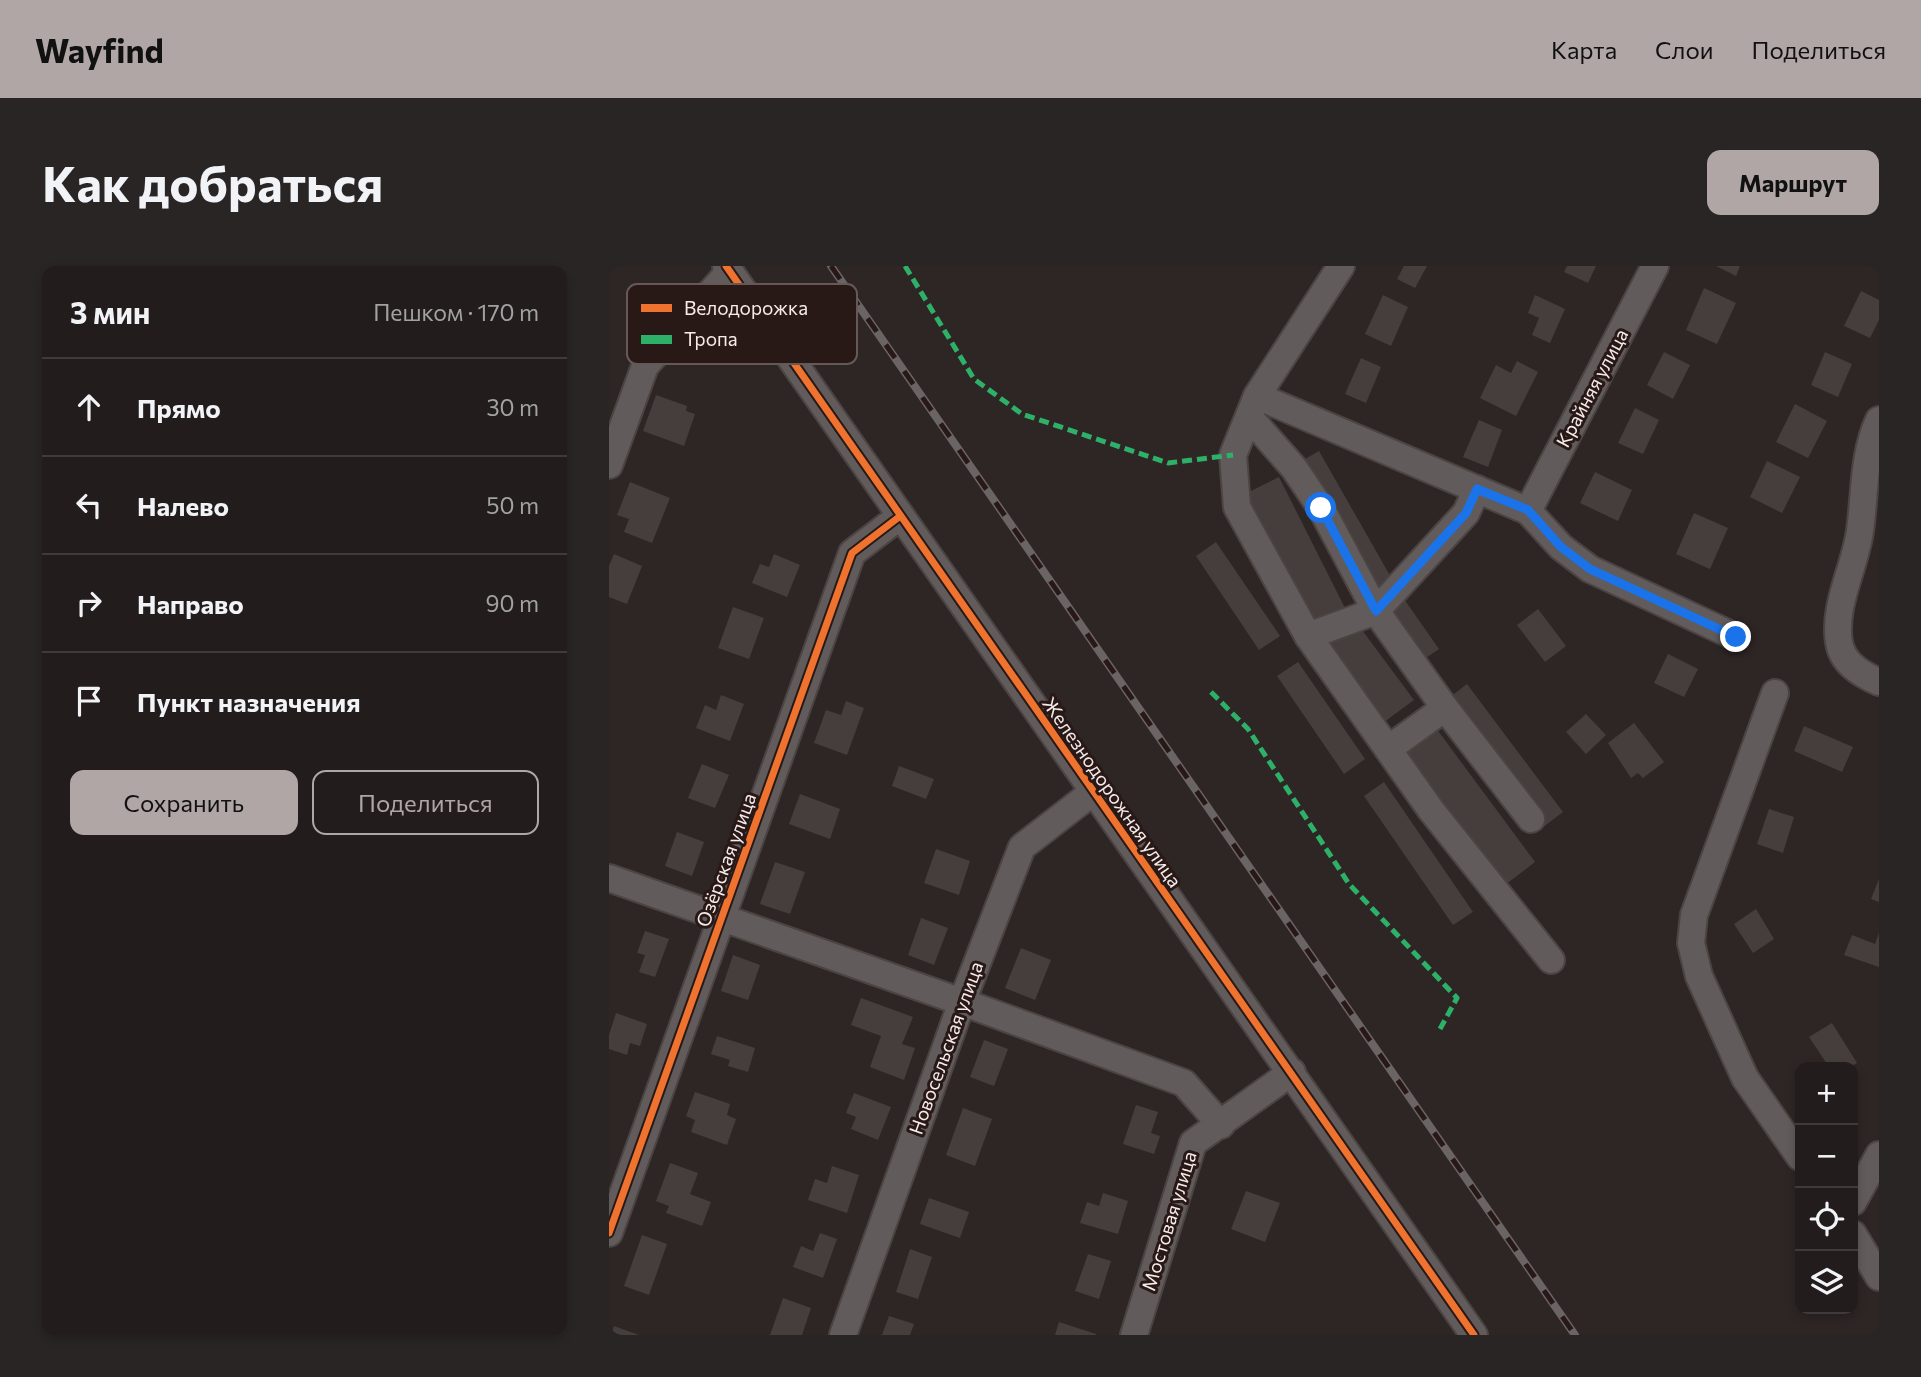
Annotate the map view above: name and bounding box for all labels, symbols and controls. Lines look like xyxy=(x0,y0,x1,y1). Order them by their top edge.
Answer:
text: Wayfind xyxy=(35,29,164,70)
text: Карта xyxy=(1551,35,1617,64)
text: Слои xyxy=(1655,35,1713,64)
text: Поделиться xyxy=(1751,35,1886,64)
button: Маршрут xyxy=(1707,150,1879,215)
text: Как добраться xyxy=(42,152,383,212)
legend xyxy=(627,284,857,364)
text: 3 мин xyxy=(70,293,150,330)
text: Велодорожка xyxy=(684,296,808,319)
text: Пешком · 170 m xyxy=(373,298,539,326)
street label: Крайняя улица xyxy=(1551,325,1632,451)
text: Тропа xyxy=(684,327,738,350)
icon: ahead xyxy=(70,388,108,426)
text: Прямо xyxy=(137,392,221,423)
text: 30 m xyxy=(486,393,539,421)
icon: left xyxy=(70,486,108,524)
text: Налево xyxy=(137,490,229,521)
text: 50 m xyxy=(486,491,539,519)
route start xyxy=(1305,492,1336,523)
icon: right xyxy=(70,584,108,622)
text: Направо xyxy=(137,588,244,619)
text: 90 m xyxy=(486,589,539,617)
route end xyxy=(1720,621,1751,652)
icon: arrive xyxy=(70,682,108,720)
text: Пункт назначения xyxy=(137,686,361,717)
street label: Железнодорожная улица xyxy=(1038,692,1187,891)
button: Сохранить xyxy=(70,770,298,835)
button: Поделиться xyxy=(312,770,539,835)
street label: Озёрская улица xyxy=(691,790,760,930)
street label: Новосельская улица xyxy=(904,958,987,1137)
map controls xyxy=(1795,1062,1858,1314)
button: + xyxy=(1795,1062,1858,1125)
button: − xyxy=(1795,1125,1858,1188)
street label: Мостовая улица xyxy=(1136,1148,1201,1293)
button: locate xyxy=(1795,1188,1858,1251)
button: layers xyxy=(1795,1251,1858,1314)

